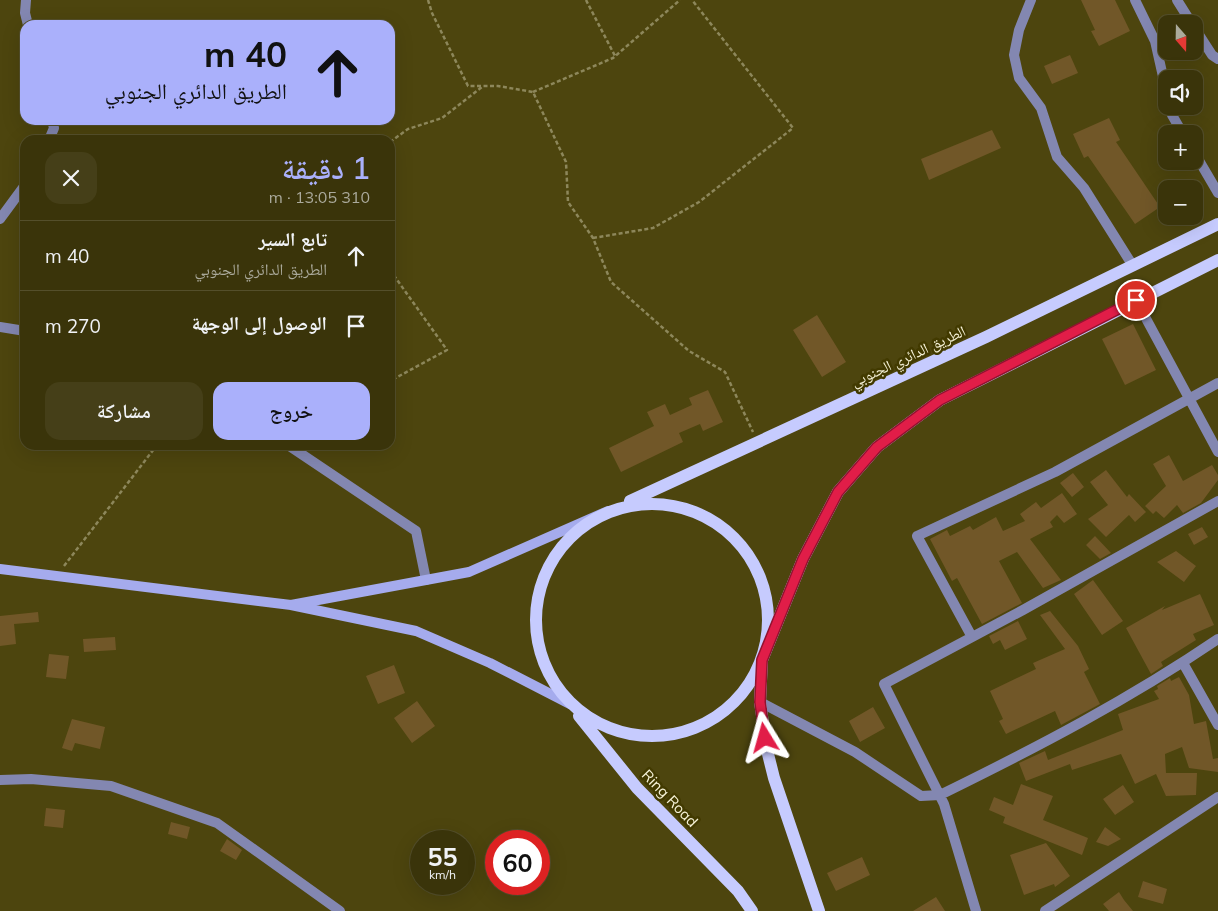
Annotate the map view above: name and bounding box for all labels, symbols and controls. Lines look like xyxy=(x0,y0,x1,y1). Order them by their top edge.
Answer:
north arrow xyxy=(1158,15,1202,60)
map controls xyxy=(1158,15,1203,225)
text: 40 m xyxy=(204,32,287,76)
icon: ahead xyxy=(305,40,370,105)
button: sound xyxy=(1158,70,1203,115)
text: الطريق الدائري الجنوبي xyxy=(105,77,287,105)
button: + xyxy=(1158,125,1203,170)
text: 1 دقيقة xyxy=(282,149,370,187)
button: close xyxy=(45,152,97,204)
button: − xyxy=(1158,180,1203,225)
text: 310 m · 13:05 xyxy=(269,187,370,207)
text: تابع السير xyxy=(258,227,327,251)
icon: ahead xyxy=(342,242,370,270)
text: 40 m xyxy=(45,244,89,268)
text: الطريق الدائري الجنوبي xyxy=(194,259,327,279)
pin xyxy=(1115,279,1157,321)
icon: arrive xyxy=(1122,286,1150,314)
text: الوصول إلى الوجهة xyxy=(192,311,327,335)
icon: arrive xyxy=(342,312,370,340)
text: 270 m xyxy=(45,314,101,338)
street label: الطريق الدائري الجنوبي xyxy=(848,321,970,393)
button: مشاركة xyxy=(45,382,203,440)
button: خروج xyxy=(213,382,370,440)
position arrow xyxy=(738,711,790,763)
street label: Ring Road xyxy=(638,765,702,831)
speed limit sign: 60 xyxy=(485,830,550,895)
text: 55 xyxy=(427,841,458,872)
text: km/h xyxy=(429,867,456,882)

